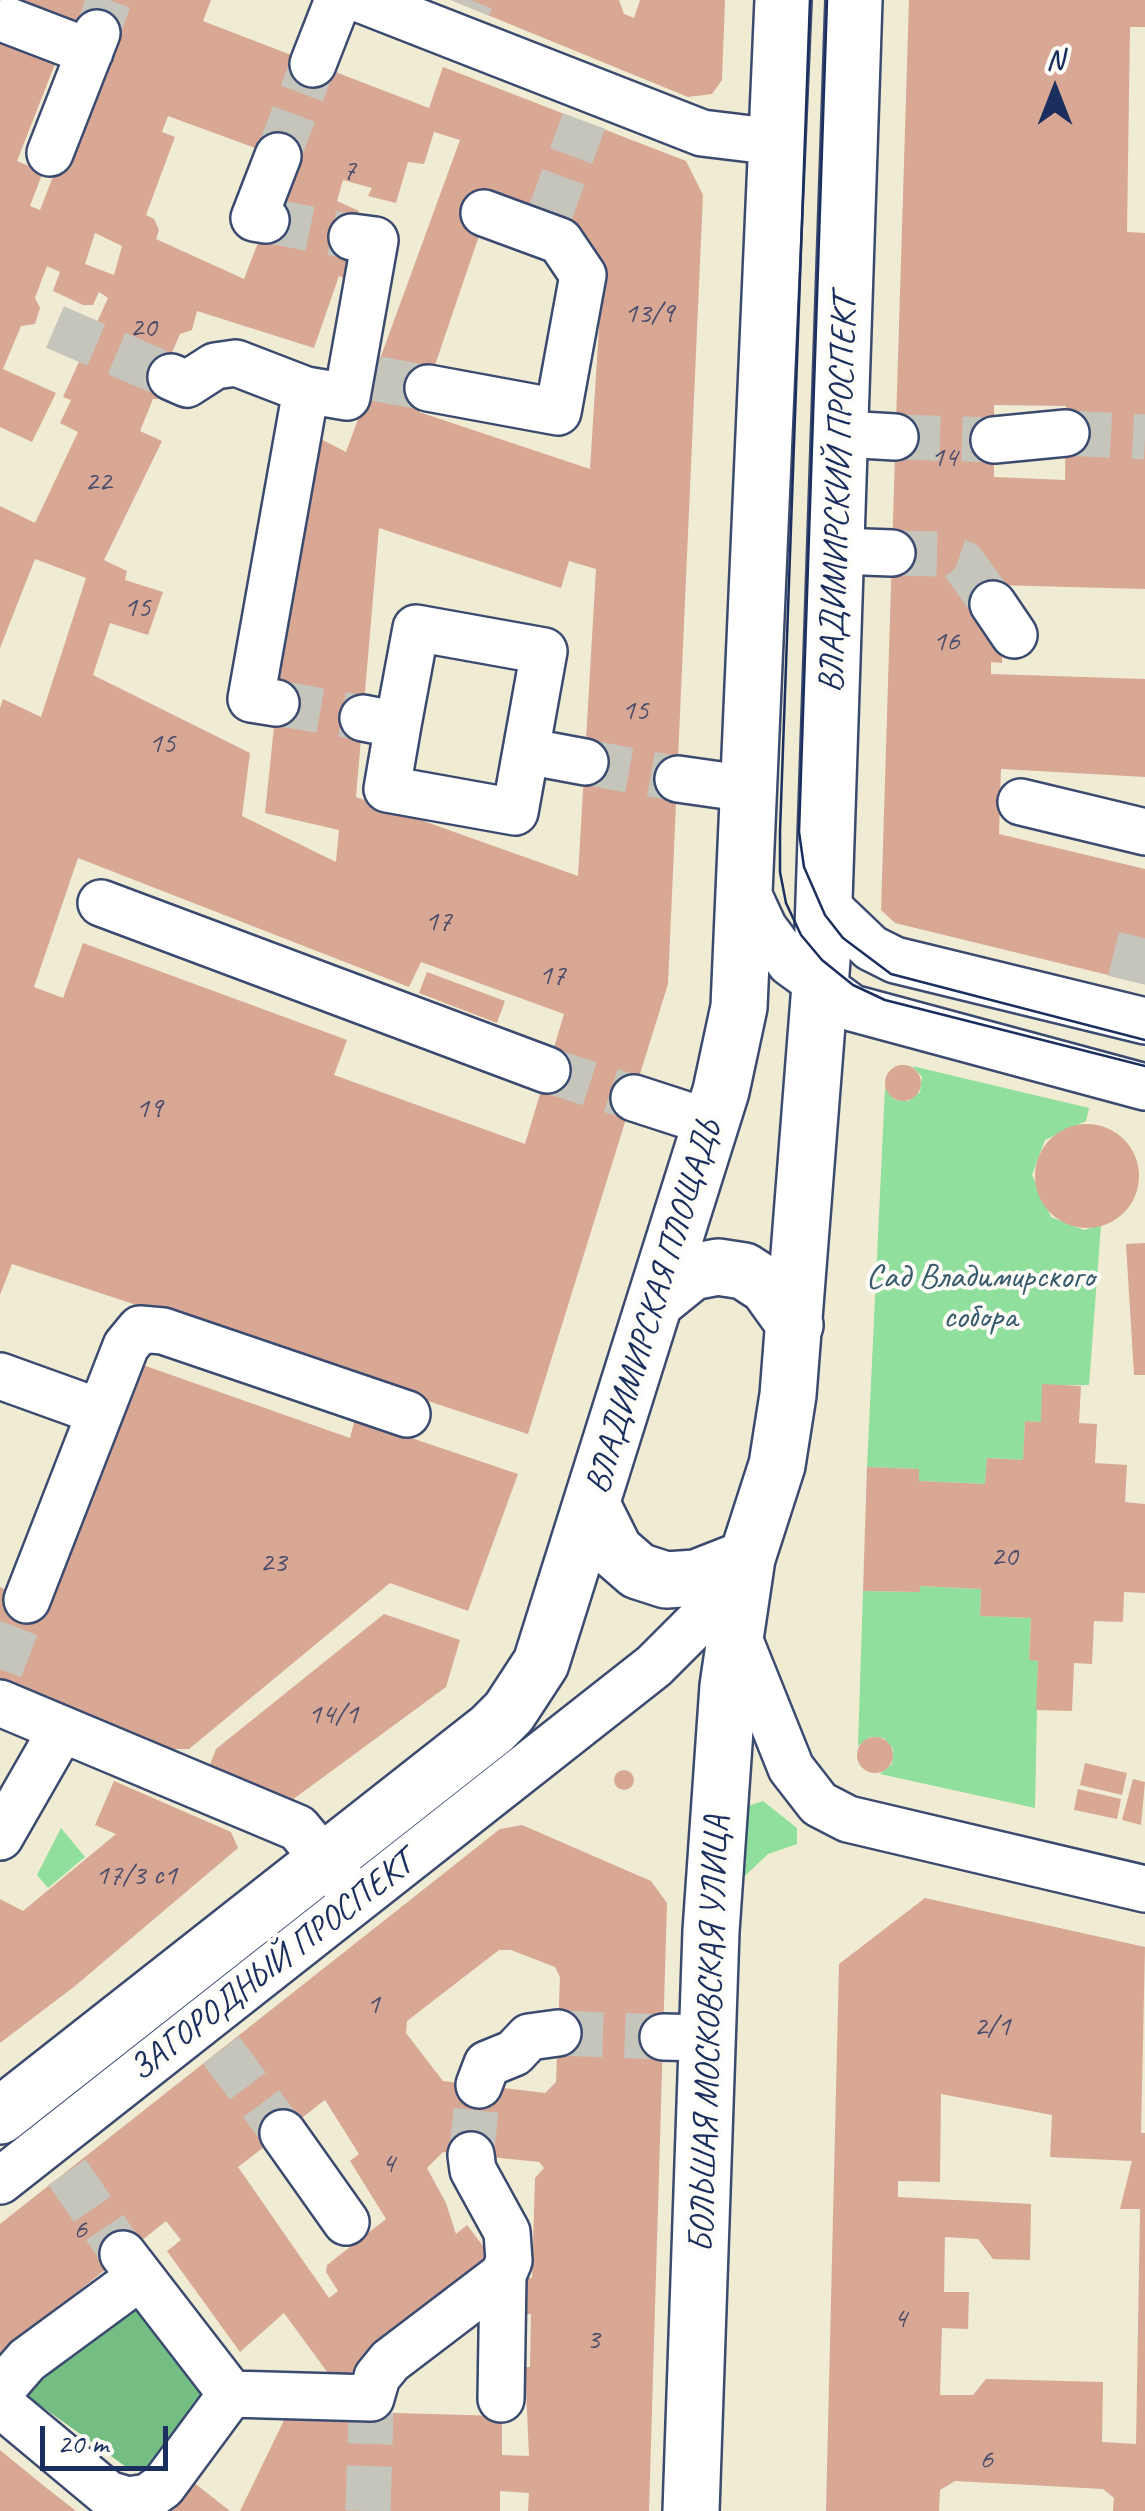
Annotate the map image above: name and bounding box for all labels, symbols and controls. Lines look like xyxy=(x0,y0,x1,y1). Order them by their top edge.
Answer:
north arrow xyxy=(1005,40,1105,140)
text: N xyxy=(1046,42,1064,77)
house number: 7 xyxy=(342,153,356,189)
street label: ВЛАДИМИРСКИЙ ПРОСПЕКТ xyxy=(811,294,867,694)
house number: 13/9 xyxy=(624,296,674,332)
house number: 20 xyxy=(130,310,156,346)
house number: 14 xyxy=(931,440,957,476)
house number: 22 xyxy=(85,464,111,500)
house number: 15 xyxy=(124,590,150,626)
house number: 16 xyxy=(933,624,959,660)
house number: 15 xyxy=(622,693,648,729)
house number: 15 xyxy=(149,726,175,762)
house number: 17 xyxy=(425,904,451,940)
house number: 17 xyxy=(539,958,565,994)
house number: 19 xyxy=(136,1091,162,1127)
street label: ВЛАДИМИРСКАЯ ПЛОЩАДЬ xyxy=(577,1115,731,1499)
park label: Сад Владимирского собора xyxy=(866,1257,1094,1339)
house number: 20 xyxy=(991,1539,1017,1575)
house number: 23 xyxy=(260,1545,286,1581)
house number: 14/1 xyxy=(308,1697,358,1733)
street label: БОЛЬШАЯ МОСКОВСКАЯ УЛИЦА xyxy=(681,1815,739,2253)
street label: ЗАГОРОДНЫЙ ПРОСПЕКТ xyxy=(122,1843,422,2091)
house number: 17/3 с1 xyxy=(95,1858,177,1894)
house number: 1 xyxy=(366,1987,380,2023)
house number: 2/1 xyxy=(974,2009,1010,2045)
house number: 4 xyxy=(381,2146,395,2182)
house number: 6 xyxy=(73,2212,87,2248)
house number: 4 xyxy=(893,2301,907,2337)
house number: 3 xyxy=(586,2322,600,2358)
scale bar xyxy=(45,2406,172,2468)
text: 20 m xyxy=(57,2424,108,2462)
house number: 6 xyxy=(979,2442,993,2478)

